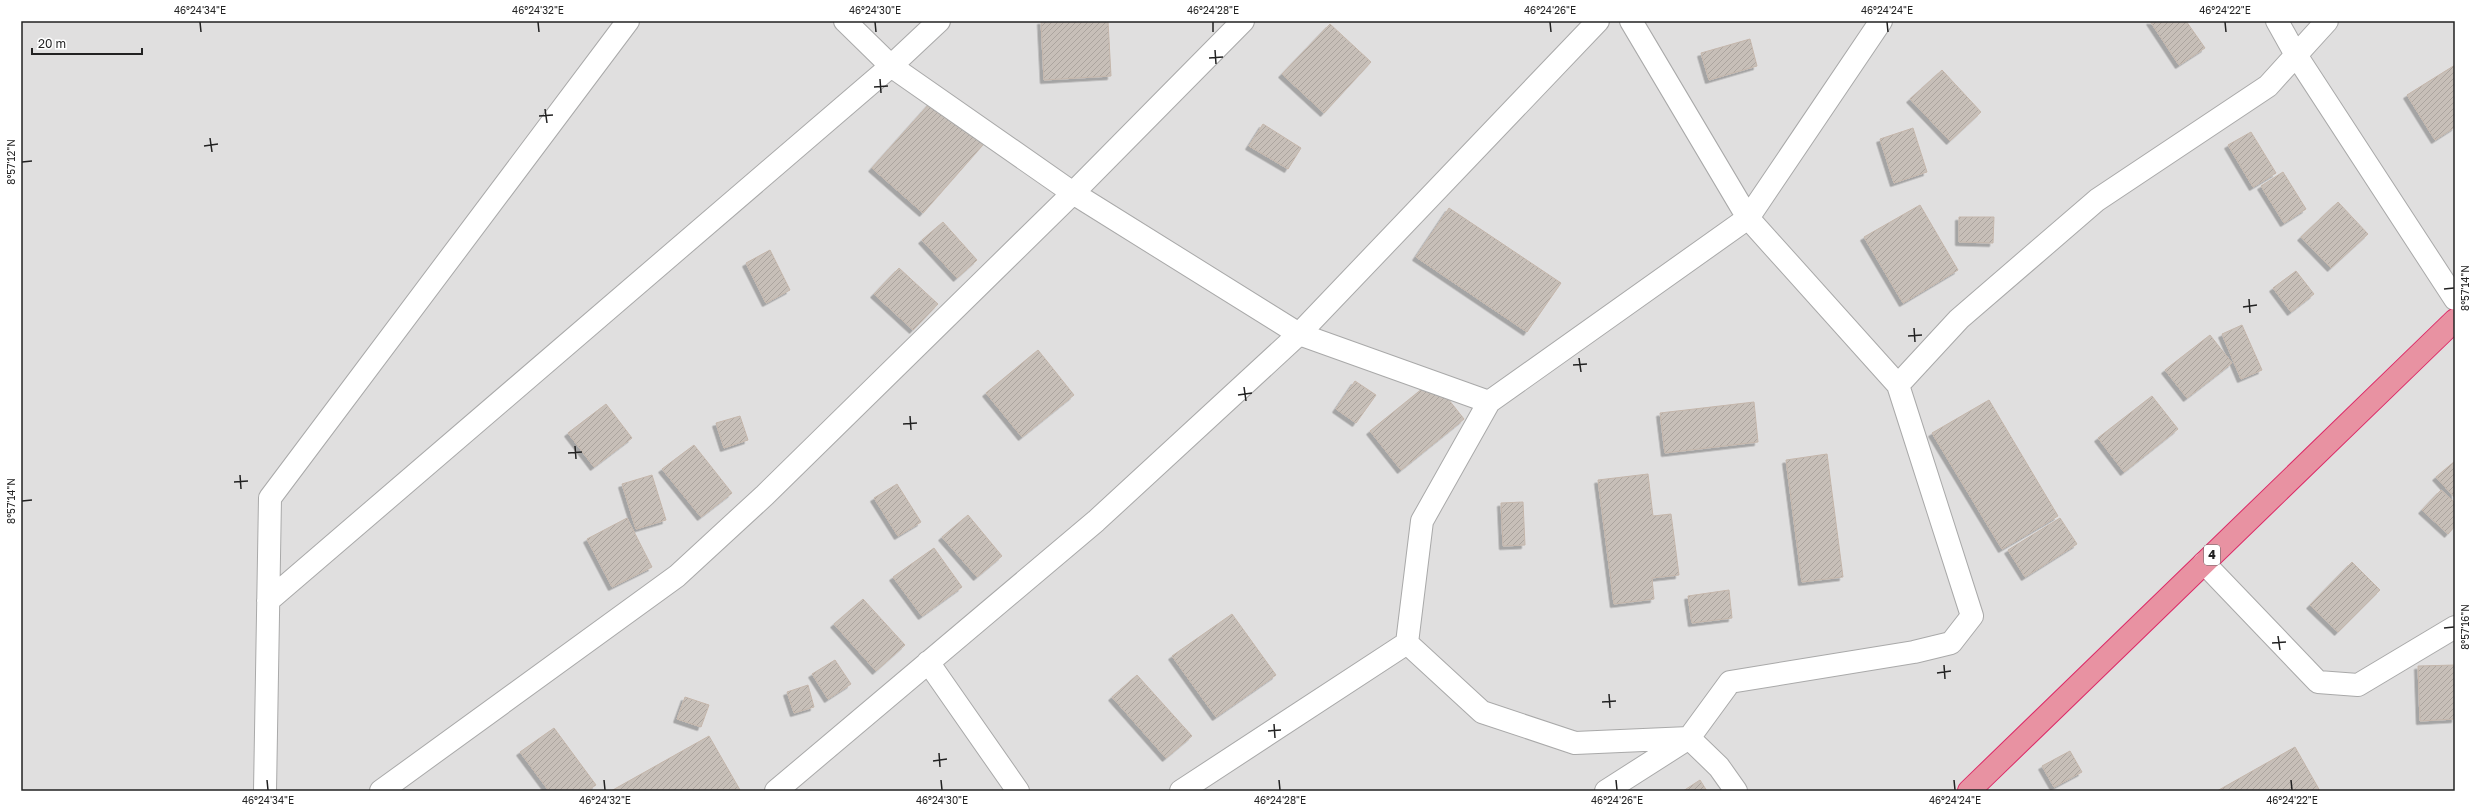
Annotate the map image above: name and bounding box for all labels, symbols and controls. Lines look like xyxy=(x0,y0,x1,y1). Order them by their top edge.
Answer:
text: 46°24'34"E xyxy=(174,4,226,16)
text: 46°24'32"E xyxy=(512,4,564,16)
text: 46°24'30"E xyxy=(849,4,901,16)
text: 46°24'28"E xyxy=(1187,4,1239,16)
text: 46°24'26"E xyxy=(1524,4,1576,16)
text: 46°24'24"E xyxy=(1861,4,1913,16)
text: 46°24'22"E xyxy=(2199,4,2251,16)
scale bar xyxy=(32,30,142,56)
text: 20 m xyxy=(38,36,66,51)
text: 8°57'12"N xyxy=(5,139,17,185)
text: 8°57'14"N xyxy=(2459,265,2471,311)
text: 8°57'14"N xyxy=(5,478,17,524)
road number: 4 xyxy=(2204,545,2220,565)
text: 8°57'16"N xyxy=(2459,604,2471,650)
text: 46°24'34"E xyxy=(242,794,294,806)
text: 46°24'32"E xyxy=(579,794,631,806)
text: 46°24'30"E xyxy=(916,794,968,806)
text: 46°24'28"E xyxy=(1254,794,1306,806)
text: 46°24'26"E xyxy=(1591,794,1643,806)
text: 46°24'24"E xyxy=(1929,794,1981,806)
text: 46°24'22"E xyxy=(2266,794,2318,806)

